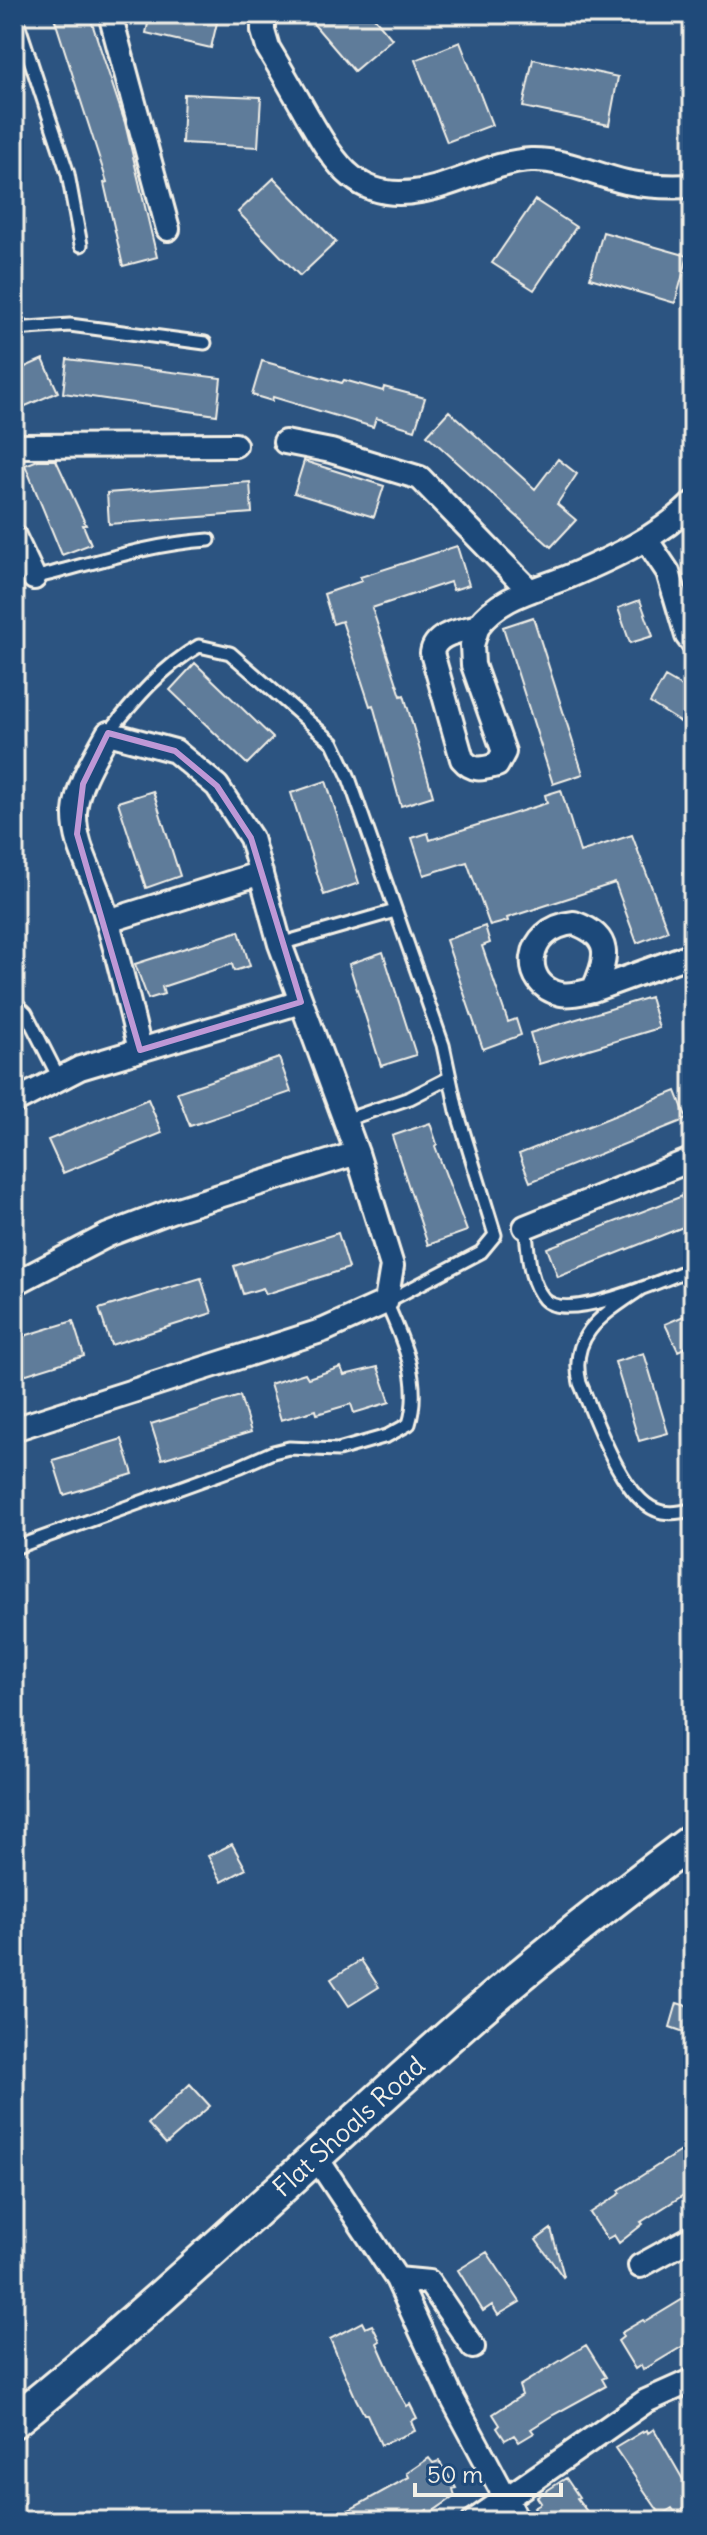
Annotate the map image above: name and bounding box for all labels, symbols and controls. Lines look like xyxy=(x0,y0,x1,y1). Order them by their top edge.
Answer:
street label: Flat Shoals Road xyxy=(266,2049,432,2204)
scale bar xyxy=(415,2447,561,2497)
text: 50 m xyxy=(427,2459,483,2489)

